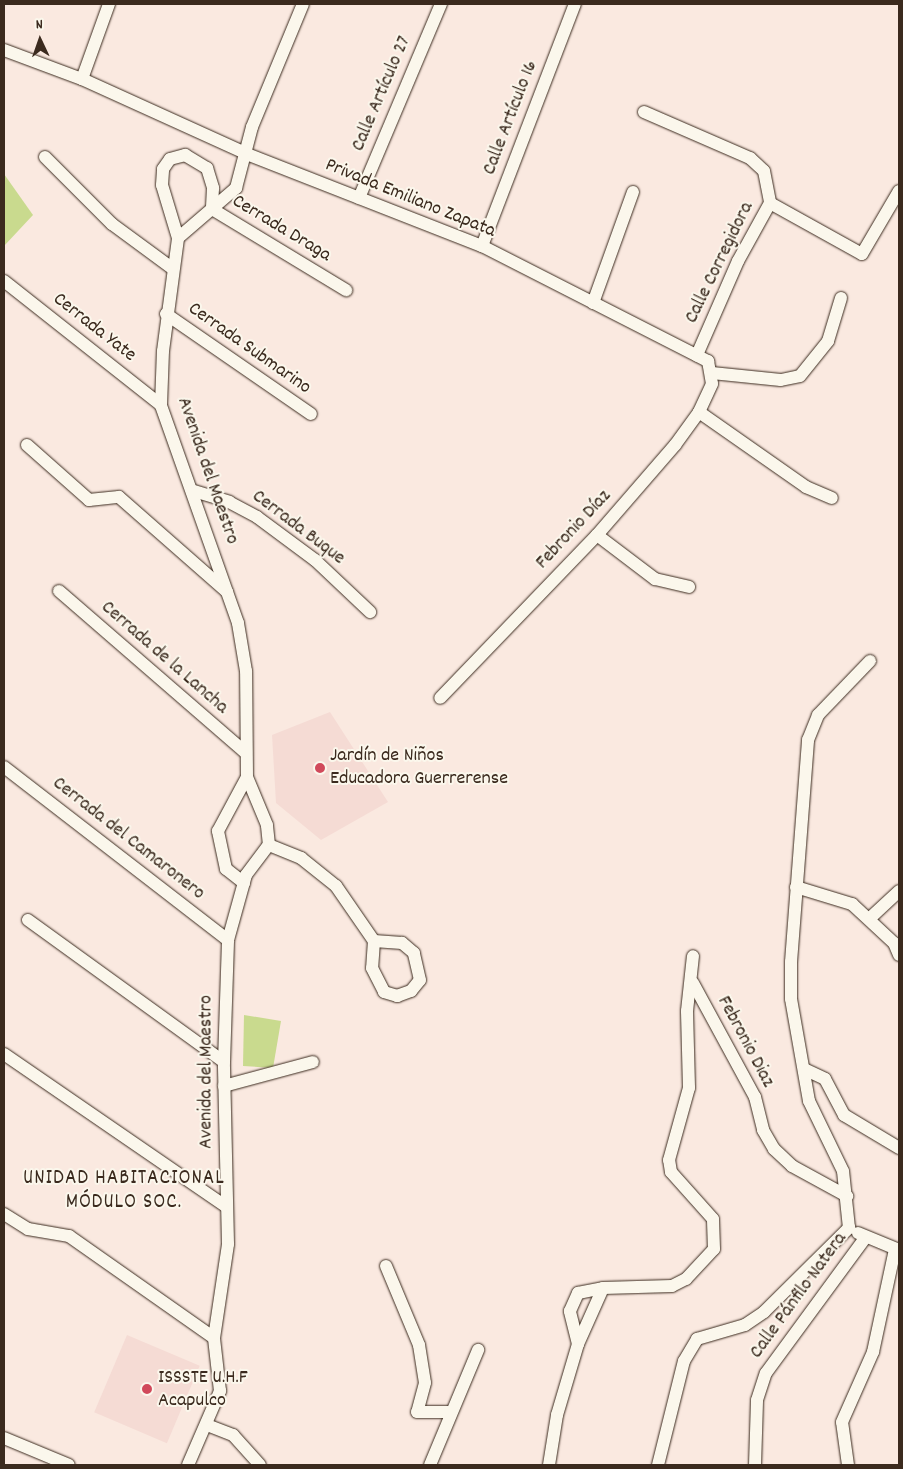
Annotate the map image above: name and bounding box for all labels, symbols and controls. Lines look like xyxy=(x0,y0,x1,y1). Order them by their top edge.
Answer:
north arrow xyxy=(15,15,65,65)
text: N xyxy=(35,15,43,35)
street label: Calle Artículo 27 xyxy=(347,33,417,155)
street label: Calle Artículo 16 xyxy=(478,57,544,179)
street label: Privada Emiliano Zapata xyxy=(321,154,499,244)
street label: Cerrada Draga xyxy=(227,190,335,268)
street label: Calle Corregidora xyxy=(680,198,760,328)
street label: Cerrada Yate xyxy=(48,288,140,368)
street label: Cerrada Submarino xyxy=(183,298,315,400)
street label: Avenida del Maestro xyxy=(171,394,243,548)
street label: Cerrada Buque xyxy=(247,485,349,571)
street label: Febronio Díaz xyxy=(531,485,617,575)
street label: Cerrada de la Lancha xyxy=(95,596,233,720)
place label: Jardín de Niños Educadora Guerrerense xyxy=(330,744,508,791)
marker: Jardín de Niños Educadora Guerrerense xyxy=(314,762,326,774)
street label: Cerrada del Camaronero xyxy=(47,772,209,906)
street label: Febronio Diaz xyxy=(711,992,779,1092)
street label: Avenida del Maestro xyxy=(195,995,219,1149)
district label: UNIDAD HABITACIONAL MÓDULO SOC. xyxy=(21,1166,227,1216)
street label: Calle Pánfilo Natera xyxy=(745,1228,853,1364)
place label: ISSSTE U.H.F Acapulco xyxy=(158,1366,248,1413)
marker: ISSSTE U.H.F Acapulco xyxy=(140,1382,154,1396)

